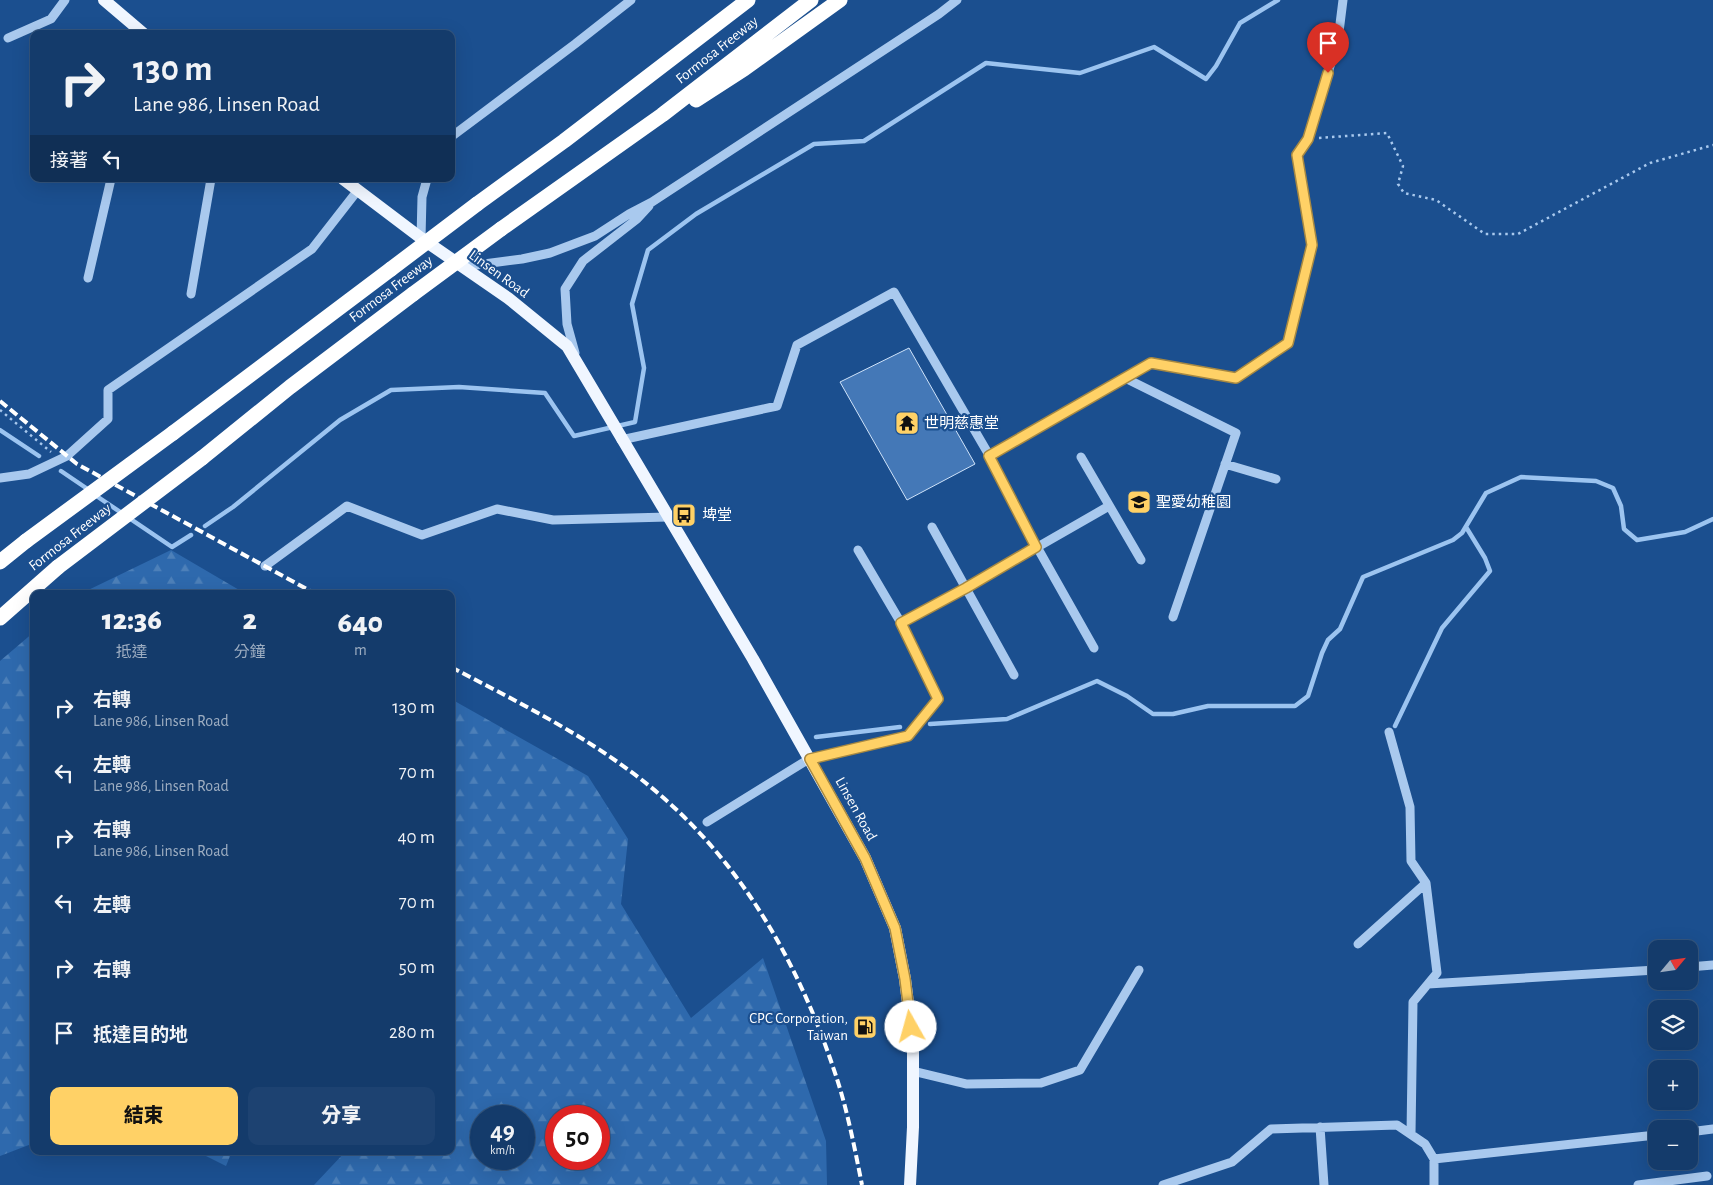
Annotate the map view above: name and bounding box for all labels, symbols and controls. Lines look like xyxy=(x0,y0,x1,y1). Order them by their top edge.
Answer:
street label: Formosa Freeway xyxy=(673,13,761,87)
pin xyxy=(1307,22,1349,73)
icon: arrive xyxy=(1314,29,1342,57)
icon: right xyxy=(50,50,115,115)
text: 130 m xyxy=(133,52,212,87)
text: Lane 986, Linsen Road xyxy=(133,93,320,115)
icon: left xyxy=(98,145,126,173)
text: 接著 xyxy=(50,152,88,171)
street label: Linsen Road xyxy=(466,247,532,301)
street label: Formosa Freeway xyxy=(347,253,436,325)
temple icon: 世明慈惠堂 xyxy=(894,410,920,436)
place label: 世明慈惠堂 xyxy=(924,415,999,431)
school or university icon: 聖愛幼稚園 xyxy=(1126,489,1152,515)
place label: 聖愛幼稚園 xyxy=(1156,494,1231,510)
street label: Formosa Freeway xyxy=(26,500,114,574)
bus stop icon: 埤堂 xyxy=(671,502,697,528)
place label: 埤堂 xyxy=(702,506,732,523)
text: 12:36 xyxy=(102,605,162,635)
text: 2 xyxy=(243,605,257,635)
text: 640 xyxy=(338,608,383,638)
text: m xyxy=(354,642,367,658)
text: 抵達 xyxy=(116,644,148,660)
text: 分鐘 xyxy=(234,644,266,660)
text: 右轉 xyxy=(93,691,131,710)
icon: right xyxy=(50,694,78,722)
text: 130 m xyxy=(392,698,435,717)
text: Lane 986, Linsen Road xyxy=(93,713,229,729)
text: 左轉 xyxy=(93,756,131,775)
icon: left xyxy=(50,759,78,787)
text: 70 m xyxy=(399,763,435,782)
street label: Linsen Road xyxy=(832,775,880,843)
text: Lane 986, Linsen Road xyxy=(93,778,229,794)
text: 右轉 xyxy=(93,821,131,840)
icon: right xyxy=(50,824,78,852)
text: 40 m xyxy=(397,828,435,847)
text: Lane 986, Linsen Road xyxy=(93,843,229,859)
icon: left xyxy=(50,889,78,917)
text: 70 m xyxy=(399,893,435,912)
text: 左轉 xyxy=(93,896,131,915)
north arrow xyxy=(1648,940,1698,990)
map controls xyxy=(1648,940,1698,1170)
icon: right xyxy=(50,954,78,982)
text: 50 m xyxy=(399,958,435,977)
text: 右轉 xyxy=(93,961,131,980)
position arrow xyxy=(884,1000,936,1052)
button: layers xyxy=(1648,1000,1698,1050)
place label: CPC Corporation, Taiwan xyxy=(749,1011,848,1043)
fuel station icon: CPC Corporation, Taiwan xyxy=(852,1014,878,1040)
icon: arrive xyxy=(50,1019,78,1047)
text: 280 m xyxy=(389,1023,435,1042)
text: 抵達目的地 xyxy=(93,1026,188,1045)
button: + xyxy=(1648,1060,1698,1110)
button: 結束 xyxy=(50,1087,238,1145)
button: 分享 xyxy=(248,1087,435,1145)
speed limit sign: 50 xyxy=(545,1105,610,1170)
text: 49 xyxy=(490,1119,515,1144)
button: − xyxy=(1648,1120,1698,1170)
text: km/h xyxy=(490,1144,515,1156)

